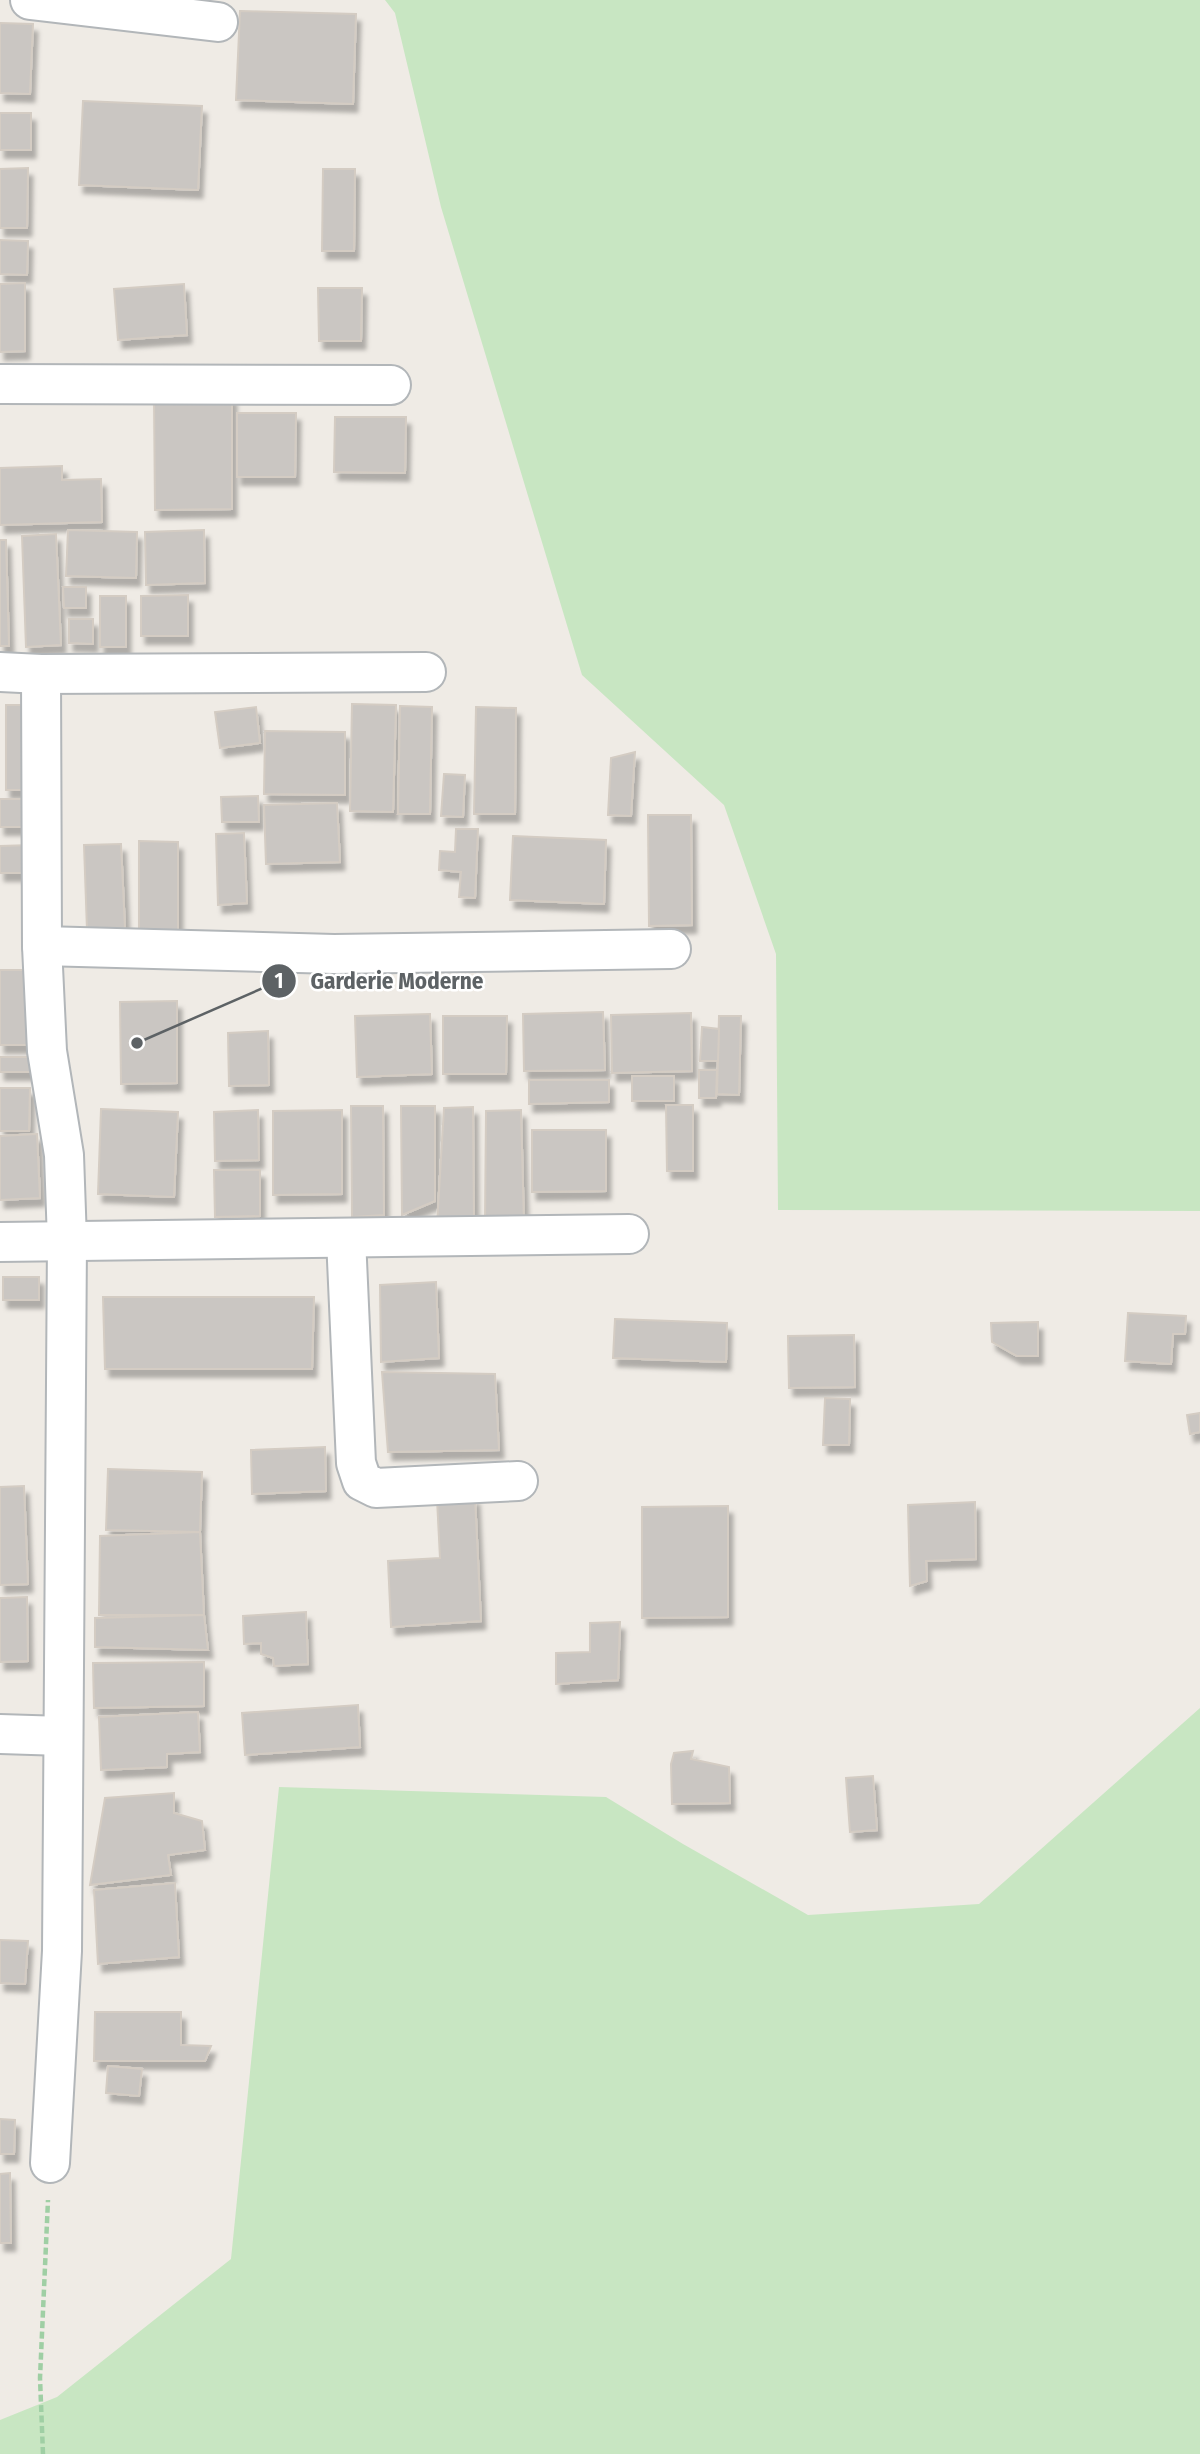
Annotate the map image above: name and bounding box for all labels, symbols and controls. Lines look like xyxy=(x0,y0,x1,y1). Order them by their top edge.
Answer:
callout: Garderie Moderne xyxy=(262,959,498,1003)
text: Garderie Moderne xyxy=(311,967,484,995)
text: 1 xyxy=(275,968,283,994)

